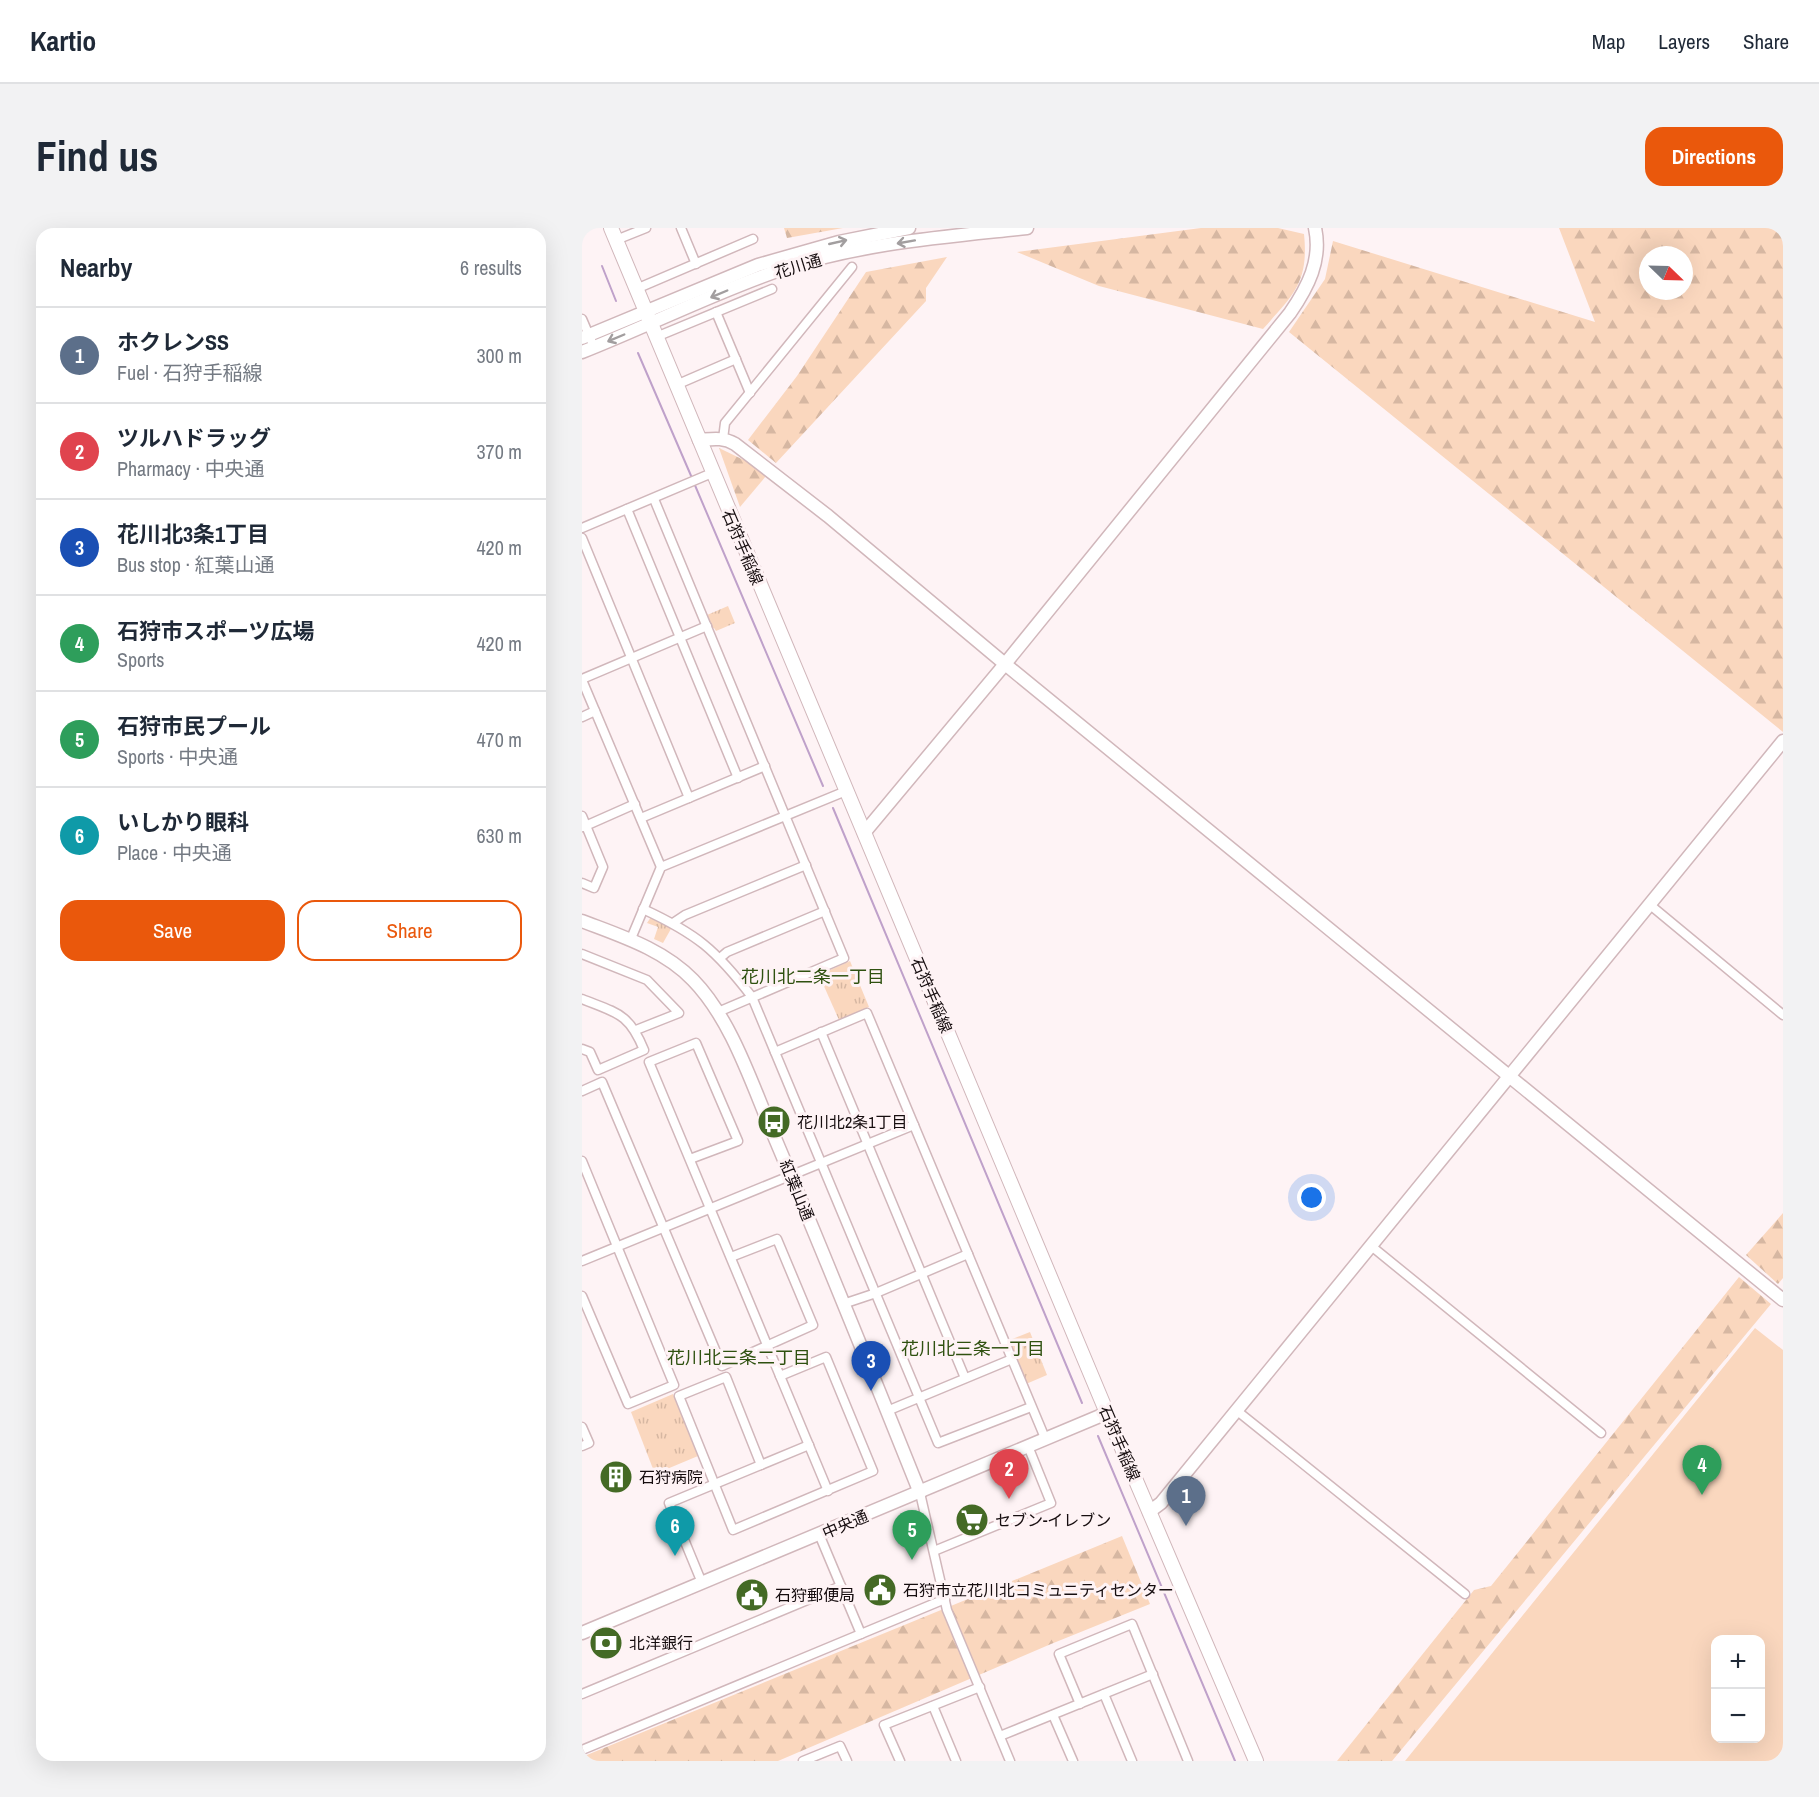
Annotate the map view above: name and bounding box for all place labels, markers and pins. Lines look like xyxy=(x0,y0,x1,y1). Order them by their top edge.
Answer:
bus stop icon: 花川北2条1丁目 xyxy=(756,1104,792,1140)
place label: 花川北2条1丁目 xyxy=(797,1111,908,1133)
pin: 3 xyxy=(852,1342,890,1391)
pin: 4 xyxy=(1682,1446,1722,1495)
pin: 2 xyxy=(990,1450,1028,1499)
building icon: 石狩病院 xyxy=(598,1459,634,1495)
place label: 石狩病院 xyxy=(639,1466,703,1488)
pin: 1 xyxy=(1166,1476,1206,1526)
supermarket icon: セブン-イレブン xyxy=(954,1502,990,1538)
pin: 6 xyxy=(656,1506,694,1556)
place label: セブン-イレブン xyxy=(995,1509,1111,1531)
pin: 5 xyxy=(892,1510,932,1560)
public building icon: 石狩市立花川北コミュニティセンター xyxy=(862,1572,898,1608)
public building icon: 石狩郵便局 xyxy=(734,1577,770,1613)
place label: 石狩市立花川北コミュニティセンター xyxy=(903,1579,1174,1601)
place label: 石狩郵便局 xyxy=(775,1584,855,1606)
bank icon: 北洋銀行 xyxy=(588,1625,624,1661)
place label: 北洋銀行 xyxy=(629,1632,693,1654)

